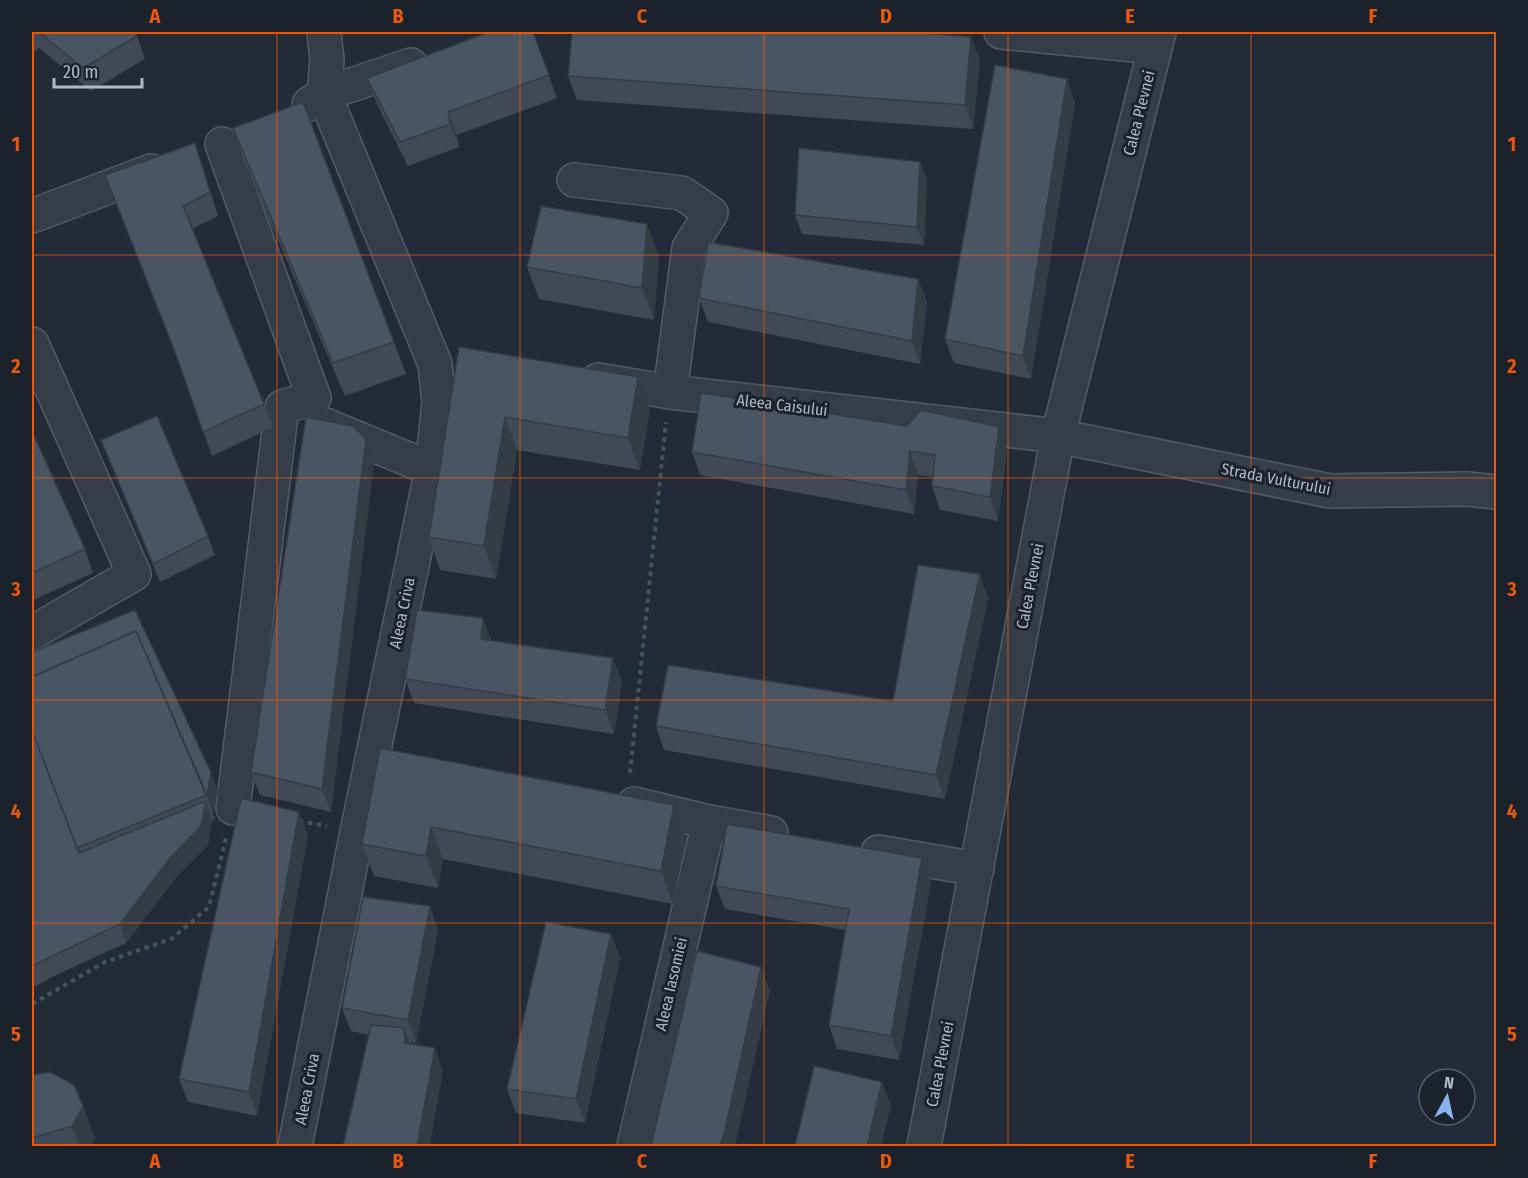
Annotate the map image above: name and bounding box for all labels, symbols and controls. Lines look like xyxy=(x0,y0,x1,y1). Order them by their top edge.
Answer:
text: A xyxy=(149,4,162,28)
text: B xyxy=(392,4,404,28)
text: C xyxy=(637,4,648,28)
text: D xyxy=(880,4,892,28)
text: E xyxy=(1125,4,1135,28)
text: F xyxy=(1369,4,1378,28)
scale bar xyxy=(54,51,142,89)
text: 20 m xyxy=(63,61,98,83)
street label: Calea Plevnei xyxy=(1119,69,1159,157)
text: 1 xyxy=(12,132,20,156)
text: 1 xyxy=(1508,132,1516,156)
text: 2 xyxy=(10,354,21,378)
text: 2 xyxy=(1506,354,1517,378)
street label: Aleea Caisului xyxy=(735,390,829,420)
street label: Strada Vulturului xyxy=(1220,459,1332,499)
street label: Calea Plevnei xyxy=(1012,542,1048,630)
street label: Aleea Criva xyxy=(385,576,419,650)
text: 3 xyxy=(10,577,21,601)
text: 3 xyxy=(1506,577,1517,601)
text: 4 xyxy=(11,799,21,823)
text: 4 xyxy=(1507,799,1517,823)
street label: Aleea Iasomiei xyxy=(651,935,691,1033)
street label: Calea Plevnei xyxy=(922,1020,958,1108)
text: 5 xyxy=(11,1022,21,1046)
text: 5 xyxy=(1507,1022,1517,1046)
street label: Aleea Criva xyxy=(291,1052,323,1126)
north arrow xyxy=(1417,1067,1477,1127)
text: N xyxy=(1443,1073,1455,1093)
text: A xyxy=(149,1149,162,1173)
text: B xyxy=(392,1149,404,1173)
text: C xyxy=(637,1149,648,1173)
text: D xyxy=(880,1149,892,1173)
text: E xyxy=(1125,1149,1135,1173)
text: F xyxy=(1369,1149,1378,1173)

